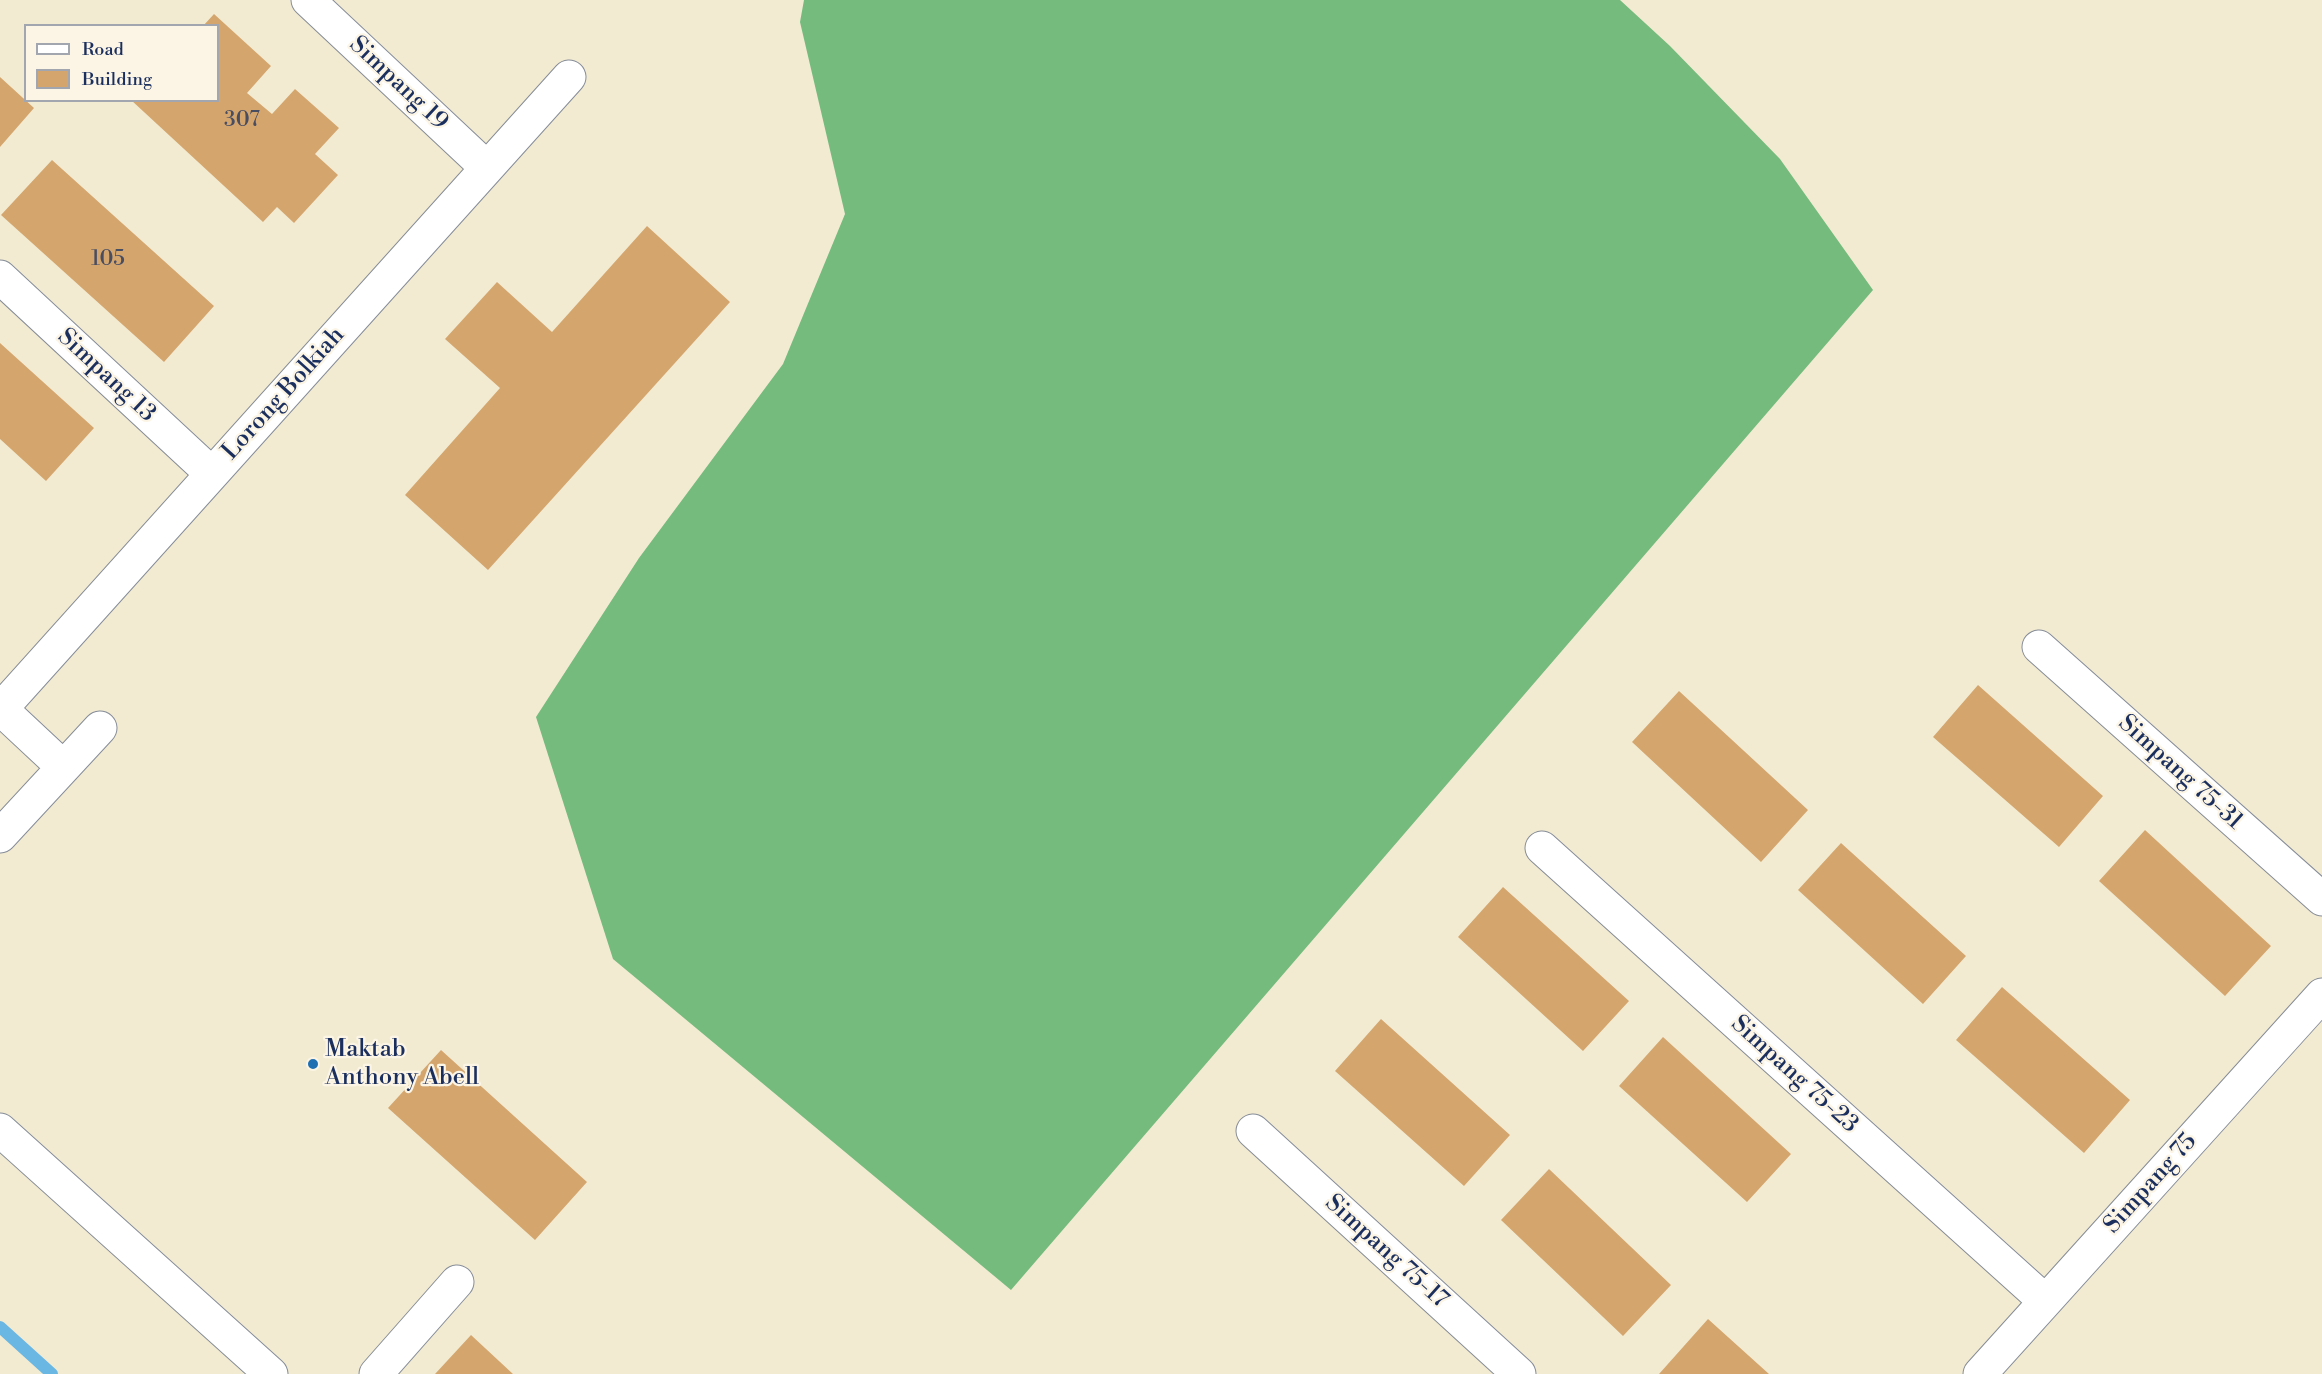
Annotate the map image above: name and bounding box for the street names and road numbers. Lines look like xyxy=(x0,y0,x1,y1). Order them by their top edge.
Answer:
street label: Simpang 19 xyxy=(343,31,453,137)
street label: Lorong Bolkiah xyxy=(217,322,351,466)
street label: Simpang 13 xyxy=(51,323,161,429)
street label: Simpang 75-31 xyxy=(2112,710,2248,836)
street label: Simpang 75-23 xyxy=(1724,1010,1864,1140)
street label: Simpang 75 xyxy=(2098,1128,2204,1240)
street label: Simpang 75-17 xyxy=(1318,1189,1454,1315)

